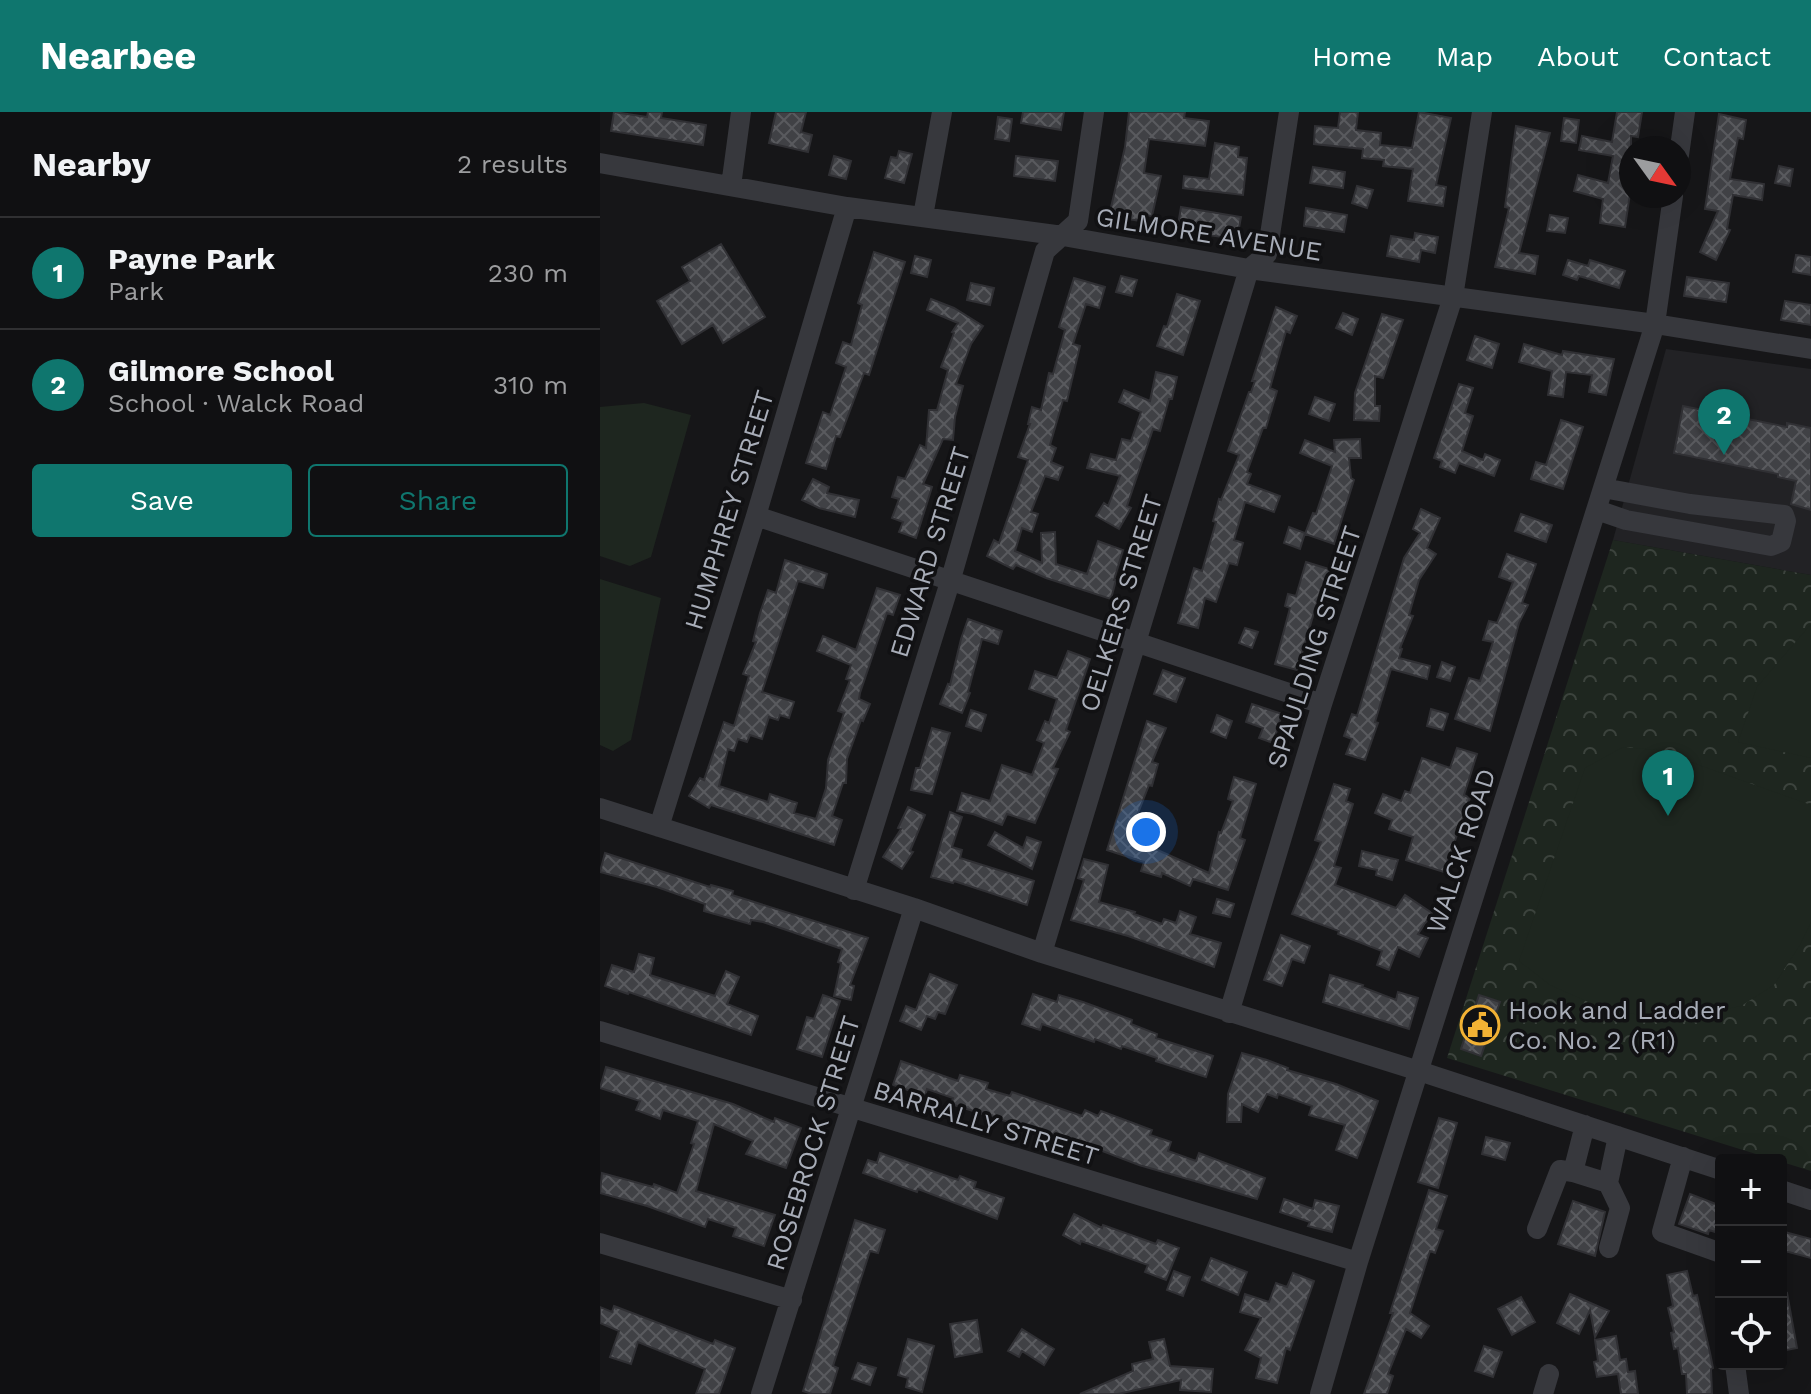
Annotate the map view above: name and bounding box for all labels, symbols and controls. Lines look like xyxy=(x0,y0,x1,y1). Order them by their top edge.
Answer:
text: Nearbee xyxy=(40,34,196,78)
text: Home xyxy=(1312,40,1392,73)
text: Map xyxy=(1436,40,1493,73)
text: About xyxy=(1537,40,1619,73)
text: Contact xyxy=(1663,40,1771,73)
north arrow xyxy=(1619,136,1691,208)
text: Nearby xyxy=(32,144,151,184)
text: 2 results xyxy=(457,149,568,179)
street label: GILMORE AVENUE xyxy=(1094,201,1324,267)
text: Payne Park xyxy=(108,241,275,276)
text: 1 xyxy=(52,258,64,288)
text: 230 m xyxy=(488,258,568,288)
text: Park xyxy=(108,276,164,306)
text: Gilmore School xyxy=(108,353,334,388)
text: 2 xyxy=(50,370,66,400)
text: 310 m xyxy=(493,370,568,400)
street label: HUMPHREY STREET xyxy=(678,387,780,633)
text: School · Walck Road xyxy=(108,388,364,418)
pin: 2 xyxy=(1698,389,1750,455)
street label: EDWARD STREET xyxy=(884,443,976,661)
button: Save xyxy=(32,464,292,537)
button: Share xyxy=(308,464,568,537)
street label: OELKERS STREET xyxy=(1074,491,1168,715)
street label: SPAULDING STREET xyxy=(1261,522,1367,772)
pin: 1 xyxy=(1642,750,1694,816)
street label: WALCK ROAD xyxy=(1420,765,1502,937)
your location xyxy=(1126,812,1166,852)
place label: Hook and Ladder Co. No. 2 (R1) xyxy=(1508,995,1726,1055)
public building icon: Hook and Ladder Co. No. 2 (R1) xyxy=(1459,1004,1501,1046)
street label: ROSEBROCK STREET xyxy=(760,1012,866,1274)
street label: BARRALLY STREET xyxy=(870,1074,1102,1172)
map controls xyxy=(1715,1154,1787,1370)
button: + xyxy=(1715,1154,1787,1226)
button: − xyxy=(1715,1226,1787,1298)
button: locate xyxy=(1715,1298,1787,1370)

